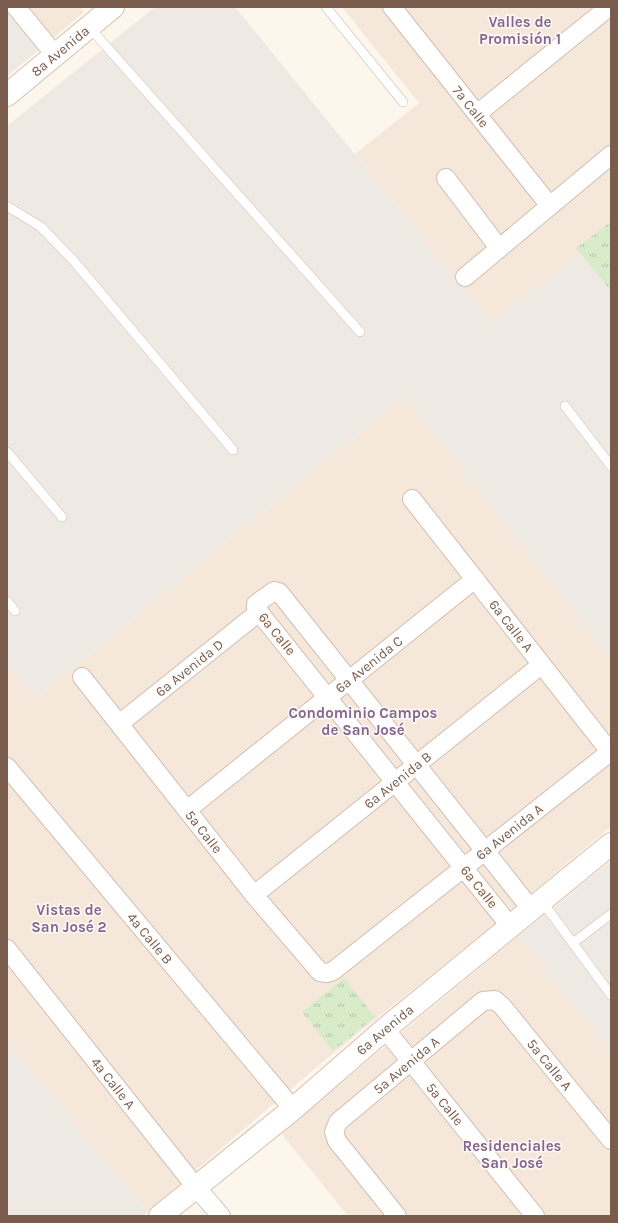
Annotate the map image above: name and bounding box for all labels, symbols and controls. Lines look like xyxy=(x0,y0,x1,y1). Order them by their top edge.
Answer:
district label: Valles de Promisión 1 xyxy=(479,13,561,48)
street label: 8a Avenida xyxy=(28,22,93,80)
street label: 7a Calle xyxy=(449,82,493,131)
street label: 6a Calle A xyxy=(486,596,537,655)
street label: 6a Calle xyxy=(255,609,299,659)
street label: 6a Avenida C xyxy=(332,632,406,696)
street label: 6a Avenida D xyxy=(152,635,227,700)
district label: Condominio Campos de San José xyxy=(289,704,437,739)
street label: 6a Avenida B xyxy=(360,748,435,812)
street label: 6a Avenida A xyxy=(472,800,546,864)
street label: 5a Calle xyxy=(182,807,226,857)
street label: 6a Calle xyxy=(457,862,501,912)
district label: Vistas de San José 2 xyxy=(31,901,107,936)
street label: 4a Calle B xyxy=(124,909,177,967)
street label: 6a Avenida xyxy=(353,1001,417,1059)
street label: 5a Avenida A xyxy=(370,1033,443,1098)
street label: 5a Calle A xyxy=(524,1035,576,1094)
street label: 4a Calle A xyxy=(87,1054,139,1112)
street label: 5a Calle xyxy=(423,1079,467,1129)
district label: Residenciales San José xyxy=(462,1137,562,1172)

